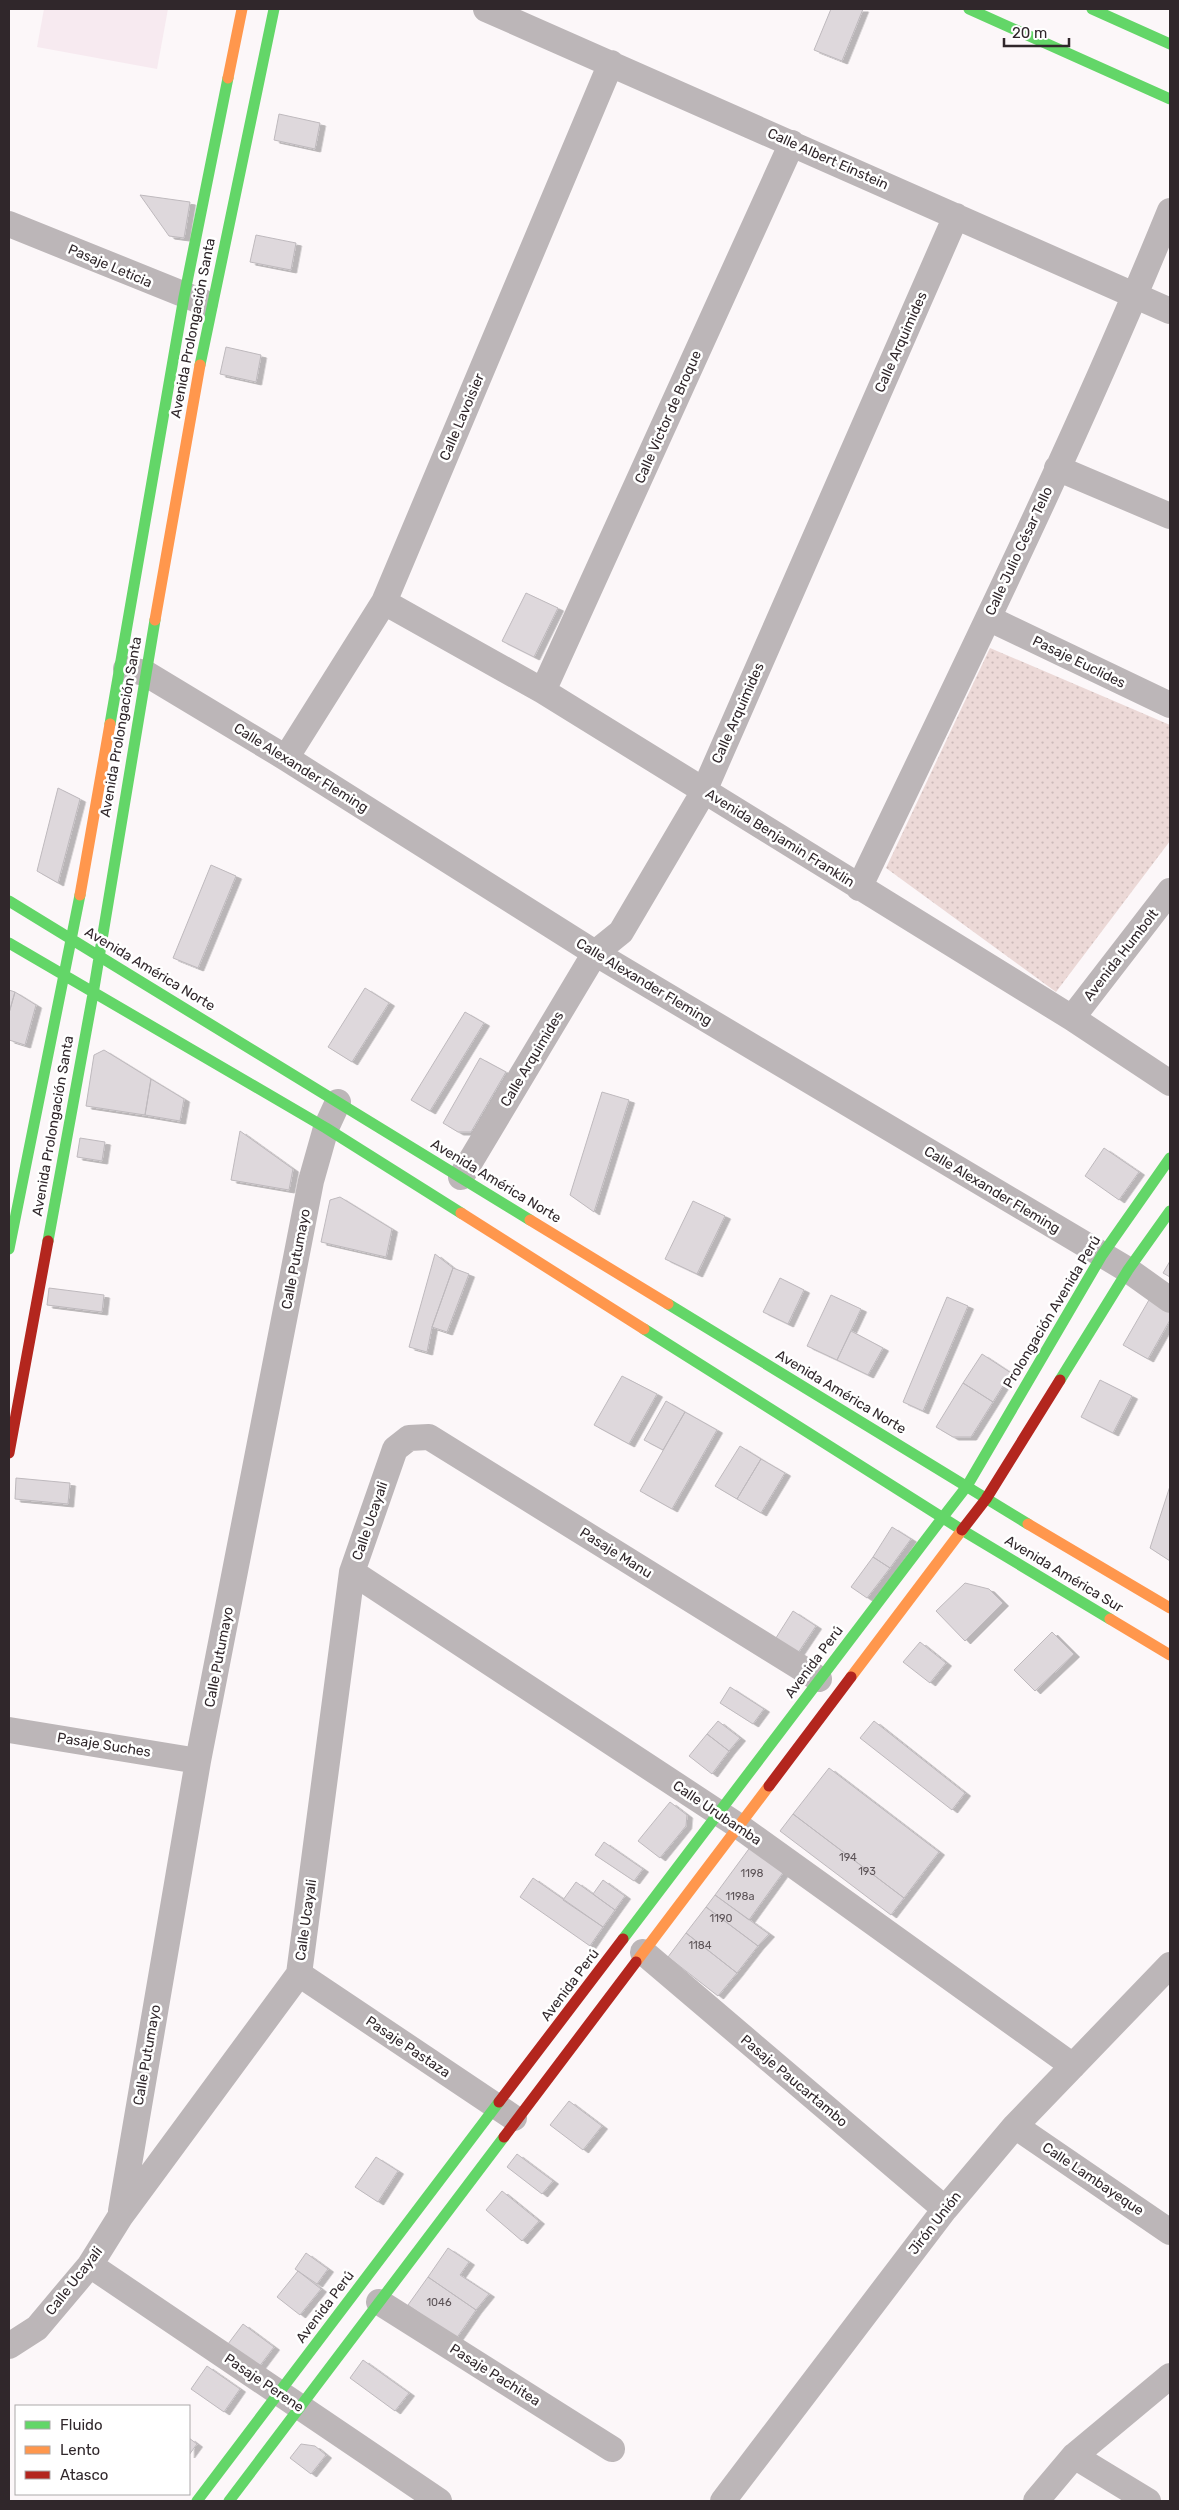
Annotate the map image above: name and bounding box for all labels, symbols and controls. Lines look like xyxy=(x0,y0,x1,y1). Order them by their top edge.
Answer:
scale bar xyxy=(1004,15,1069,47)
text: 20 m xyxy=(1012,24,1047,42)
street label: Calle Albert Einstein xyxy=(765,125,891,193)
street label: Avenida Prolongación Santa xyxy=(167,237,219,419)
street label: Pasaje Leticia xyxy=(65,241,155,291)
street label: Calle Arquimides xyxy=(871,289,931,395)
street label: Calle Victor de Broque xyxy=(631,348,705,486)
street label: Calle Lavoisier xyxy=(436,370,488,463)
street label: Calle Julio César Tello xyxy=(982,484,1056,618)
street label: Pasaje Euclides xyxy=(1030,632,1128,692)
street label: Avenida Prolongación Santa xyxy=(97,635,145,819)
street label: Calle Arquimides xyxy=(708,660,768,766)
street label: Calle Alexander Fleming xyxy=(231,720,371,816)
street label: Avenida Benjamin Franklin xyxy=(702,785,858,891)
street label: Avenida Humbolt xyxy=(1080,905,1162,1004)
street label: Avenida América Norte xyxy=(82,923,218,1015)
street label: Calle Alexander Fleming xyxy=(573,935,715,1029)
street label: Calle Arquimides xyxy=(497,1008,567,1110)
street label: Avenida Prolongación Santa xyxy=(29,1034,77,1218)
street label: Avenida América Norte xyxy=(428,1135,564,1227)
street label: Calle Alexander Fleming xyxy=(921,1143,1063,1237)
street label: Calle Putumayo xyxy=(278,1207,314,1311)
street label: Prolongación Avenida Perú xyxy=(1000,1233,1104,1391)
street label: Avenida América Norte xyxy=(773,1346,909,1438)
street label: Calle Ucayali xyxy=(349,1479,391,1563)
street label: Pasaje Manu xyxy=(577,1524,655,1582)
street label: Avenida América Sur xyxy=(1002,1532,1127,1616)
street label: Calle Putumayo xyxy=(201,1605,237,1709)
street label: Avenida Perú xyxy=(781,1622,847,1702)
street label: Pasaje Suches xyxy=(56,1729,152,1761)
street label: Calle Urubamba xyxy=(669,1777,765,1849)
house number: 194 xyxy=(839,1851,857,1864)
house number: 193 xyxy=(858,1865,876,1878)
house number: 1198 xyxy=(741,1867,763,1880)
street label: Calle Ucayali xyxy=(292,1878,320,1962)
house number: 1198a xyxy=(725,1890,755,1903)
house number: 1190 xyxy=(710,1912,732,1925)
house number: 1184 xyxy=(688,1939,712,1952)
street label: Avenida Perú xyxy=(537,1945,603,2025)
street label: Calle Putumayo xyxy=(130,2003,164,2107)
street label: Pasaje Pastaza xyxy=(363,2013,453,2081)
street label: Pasaje Paucartambo xyxy=(737,2031,851,2131)
street label: Calle Lambayeque xyxy=(1039,2139,1147,2219)
street label: Jirón Unión xyxy=(905,2188,965,2258)
street label: Calle Ucayali xyxy=(42,2243,106,2319)
street label: Avenida Perú xyxy=(292,2267,358,2347)
house number: 1046 xyxy=(426,2296,452,2309)
street label: Pasaje Pachitea xyxy=(447,2340,543,2410)
street label: Pasaje Perene xyxy=(221,2350,307,2416)
legend xyxy=(15,2405,190,2495)
text: Fluido xyxy=(60,2416,103,2434)
text: Lento xyxy=(60,2441,100,2459)
text: Atasco xyxy=(60,2466,108,2484)

